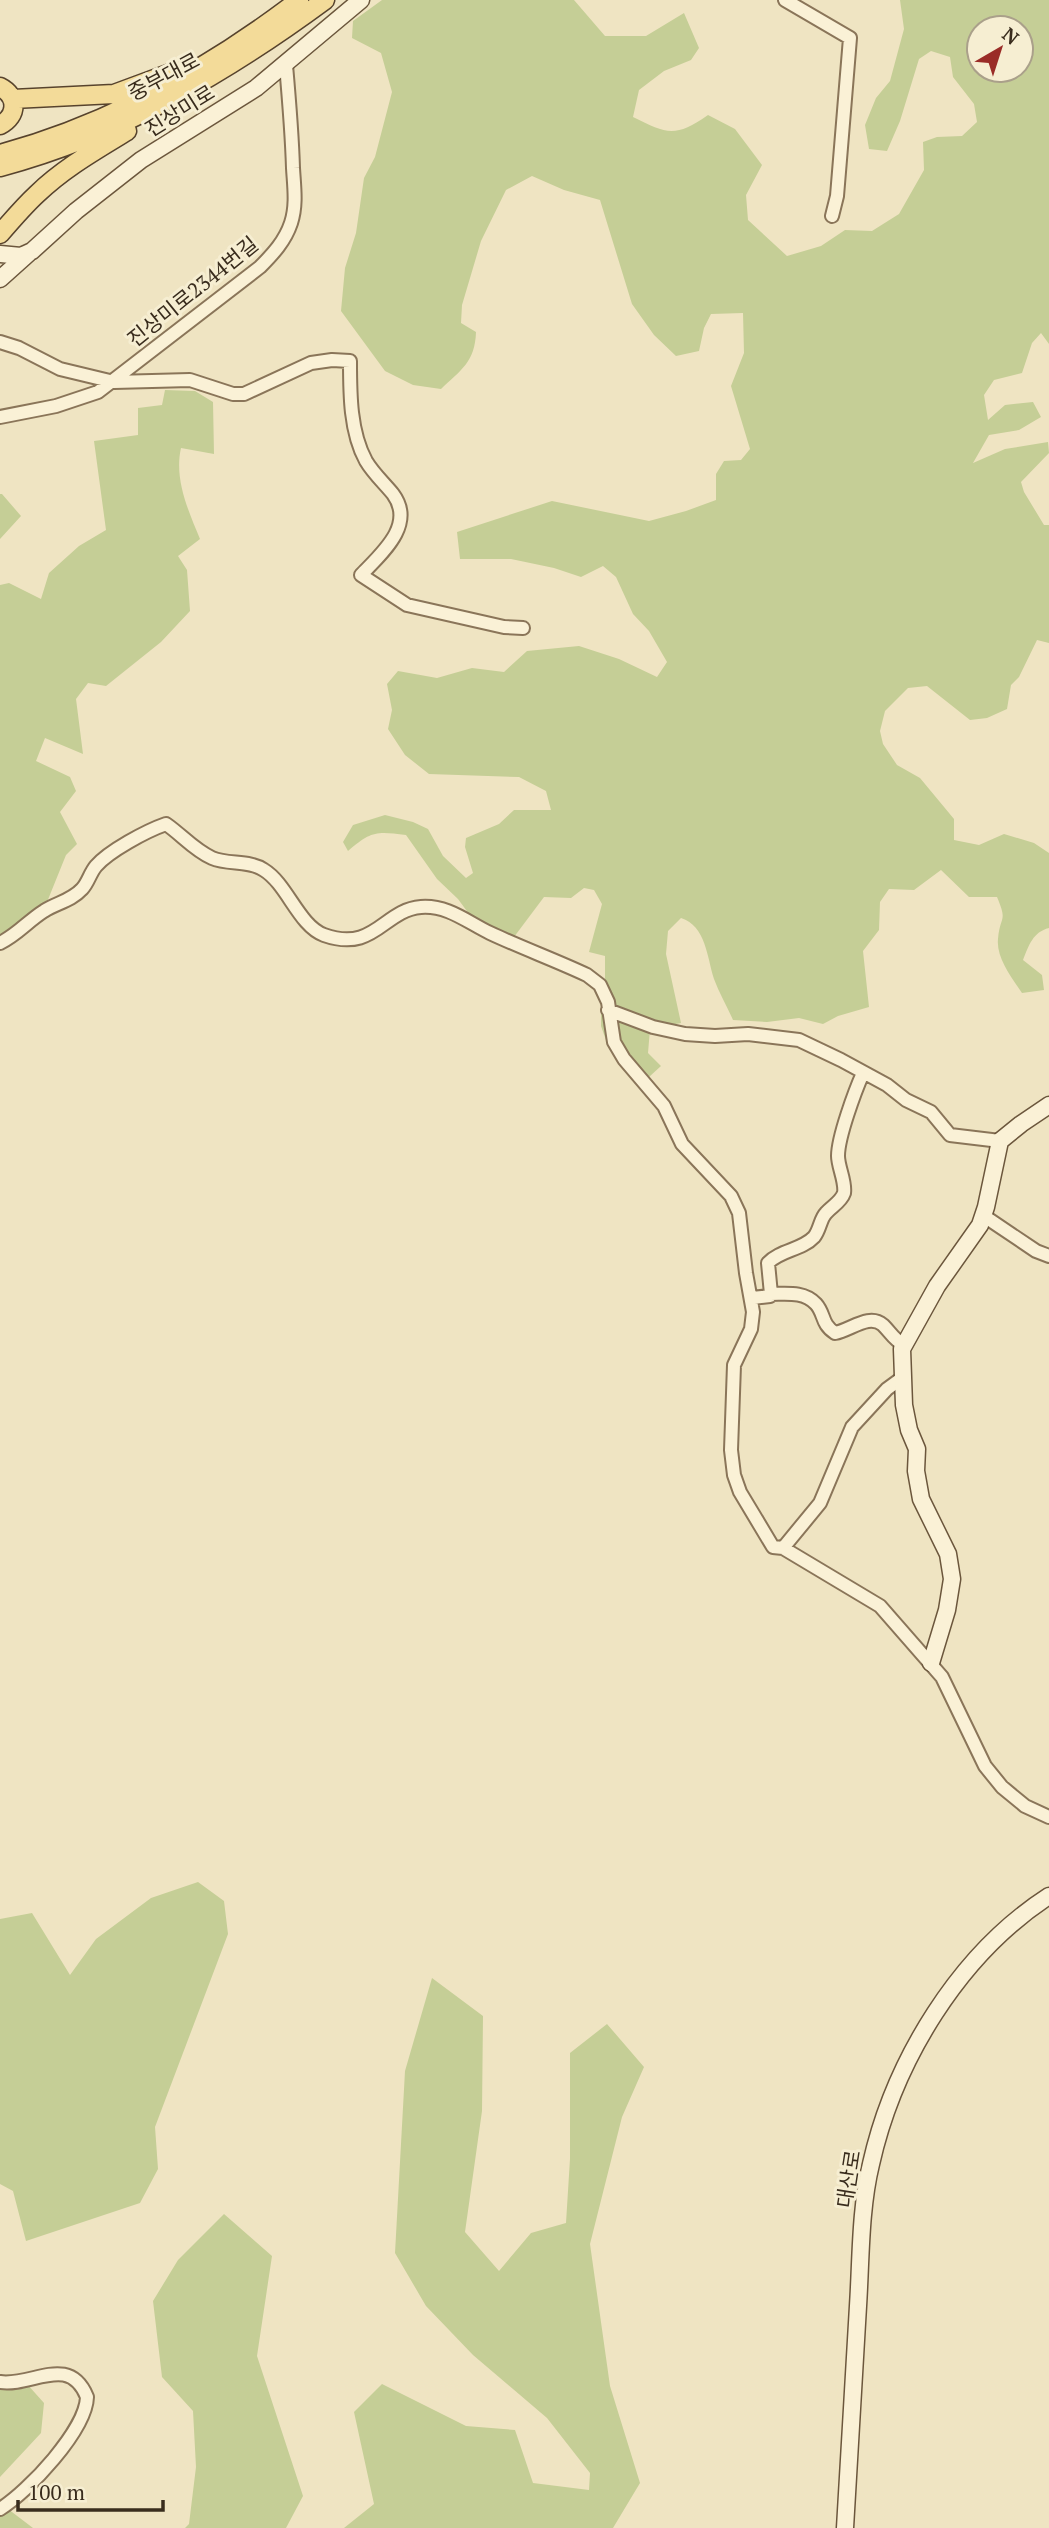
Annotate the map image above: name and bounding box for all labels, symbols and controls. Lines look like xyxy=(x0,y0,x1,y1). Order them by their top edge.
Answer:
north arrow xyxy=(965,14,1035,84)
text: N xyxy=(998,21,1025,50)
street label: 중부대로 xyxy=(123,46,204,107)
street label: 진상미로 xyxy=(139,78,220,143)
street label: 진상미로2344번길 xyxy=(121,230,264,353)
street label: 대산로 xyxy=(830,2148,866,2210)
scale bar xyxy=(18,2468,163,2512)
text: 100 m xyxy=(28,2478,85,2506)

